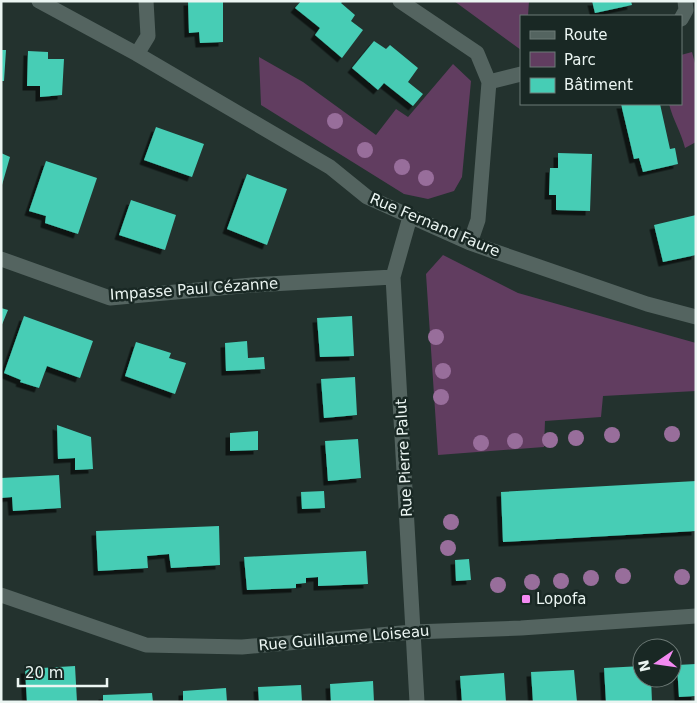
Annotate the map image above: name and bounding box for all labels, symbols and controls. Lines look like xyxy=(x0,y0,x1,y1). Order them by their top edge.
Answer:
legend xyxy=(520,15,682,105)
text: Route xyxy=(564,26,608,44)
text: Parc xyxy=(564,51,596,69)
text: Bâtiment xyxy=(564,76,633,94)
street label: Rue Fernand Faure xyxy=(367,189,503,261)
street label: Impasse Paul Cézanne xyxy=(109,274,279,304)
street label: Rue Pierre Palut xyxy=(392,398,416,518)
place label: Lopofa xyxy=(536,590,586,608)
marker: Lopofa xyxy=(520,593,532,605)
street label: Rue Guillaume Loiseau xyxy=(258,622,430,654)
north arrow xyxy=(632,638,682,688)
scale bar xyxy=(18,656,106,688)
text: N xyxy=(635,658,653,673)
text: 20 m xyxy=(25,664,63,682)

